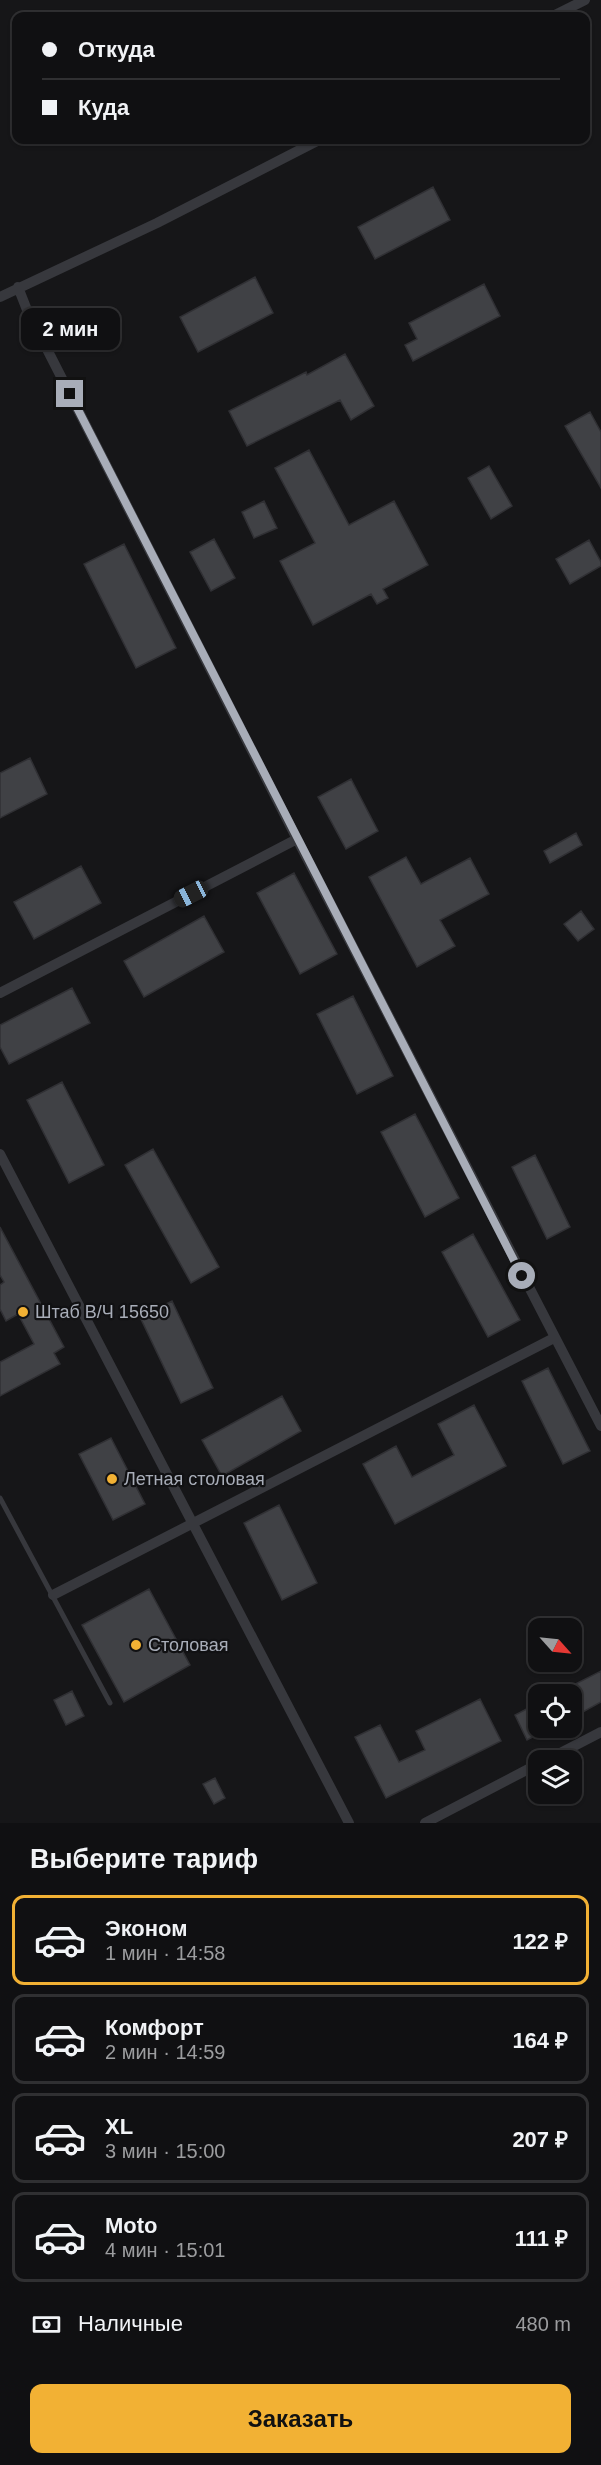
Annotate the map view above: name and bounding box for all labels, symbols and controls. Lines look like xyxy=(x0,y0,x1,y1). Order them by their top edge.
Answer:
text: Откуда xyxy=(78,37,155,62)
text: Куда xyxy=(78,95,129,120)
callout: 2 мин xyxy=(20,307,119,349)
text: 2 мин xyxy=(43,318,98,340)
route end xyxy=(56,380,83,407)
car xyxy=(171,878,211,910)
route start xyxy=(508,1262,535,1289)
place label: Штаб В/Ч 15650 xyxy=(35,1302,169,1322)
marker: Штаб В/Ч 15650 xyxy=(16,1305,30,1319)
place label: Летная столовая xyxy=(124,1469,265,1489)
marker: Летная столовая xyxy=(105,1472,119,1486)
north arrow xyxy=(528,1618,582,1672)
map controls xyxy=(528,1618,582,1804)
place label: Столовая xyxy=(148,1635,229,1655)
marker: Столовая xyxy=(129,1638,143,1652)
button: locate xyxy=(528,1684,582,1738)
button: layers xyxy=(528,1750,582,1804)
text: Выберите тариф xyxy=(30,1844,258,1874)
icon: car xyxy=(33,1913,87,1967)
text: Эконом xyxy=(105,1916,188,1941)
text: 122 ₽ xyxy=(512,1929,568,1954)
text: 1 мин · 14:58 xyxy=(105,1942,225,1964)
icon: car xyxy=(33,2012,87,2066)
text: Комфорт xyxy=(105,2015,204,2040)
text: 164 ₽ xyxy=(512,2028,568,2053)
text: 2 мин · 14:59 xyxy=(105,2041,225,2063)
icon: car xyxy=(33,2111,87,2165)
text: XL xyxy=(105,2114,133,2139)
text: 207 ₽ xyxy=(512,2127,568,2152)
text: 3 мин · 15:00 xyxy=(105,2140,225,2162)
icon: car xyxy=(33,2210,87,2264)
text: Moto xyxy=(105,2213,158,2238)
text: 111 ₽ xyxy=(515,2226,568,2251)
text: 4 мин · 15:01 xyxy=(105,2239,225,2261)
icon: cash xyxy=(30,2308,63,2341)
text: Наличные xyxy=(78,2311,183,2336)
text: 480 m xyxy=(515,2313,571,2335)
button: Заказать xyxy=(30,2384,571,2453)

